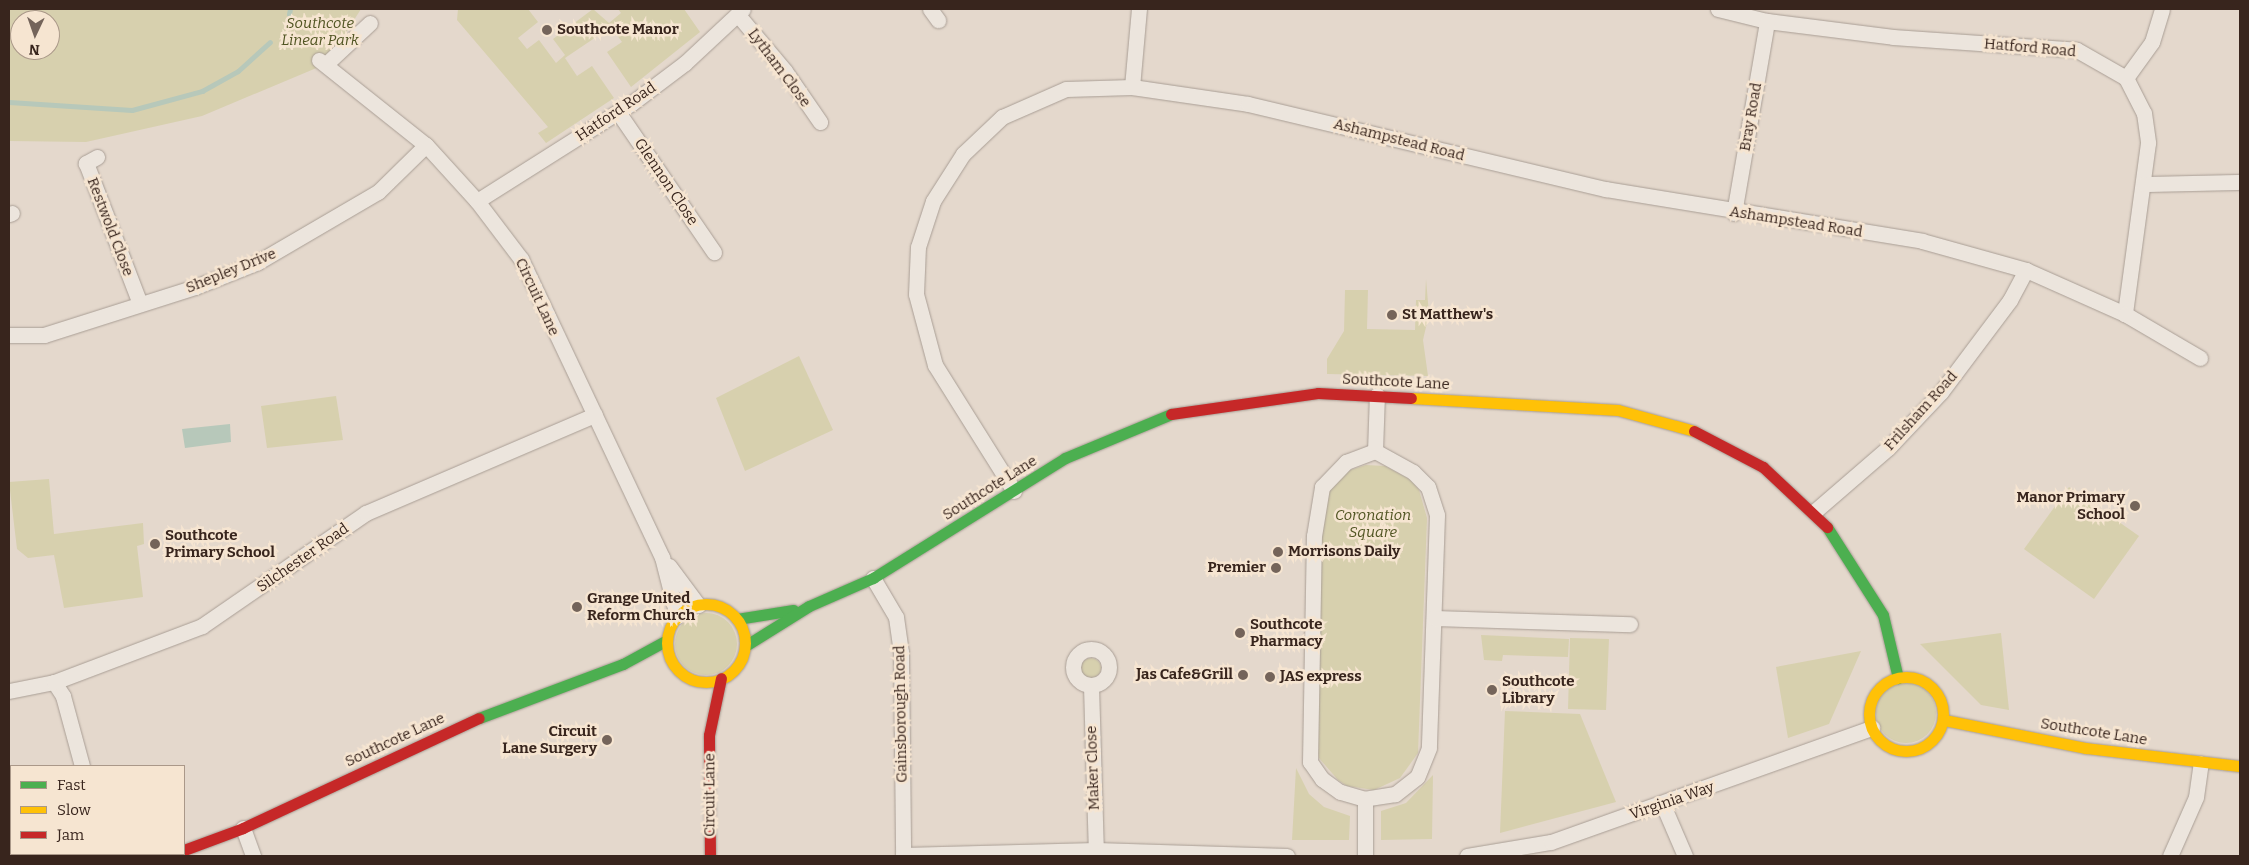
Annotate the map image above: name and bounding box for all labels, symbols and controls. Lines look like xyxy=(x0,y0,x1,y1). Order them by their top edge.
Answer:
north arrow xyxy=(10,10,60,60)
park label: Southcote Linear Park xyxy=(281,14,359,49)
place label: Southcote Manor xyxy=(557,21,679,39)
marker: Southcote Manor xyxy=(541,24,553,36)
street label: Lytham Close xyxy=(744,25,814,111)
street label: Hatford Road xyxy=(1983,35,2077,61)
text: N xyxy=(28,41,40,58)
street label: Hatford Road xyxy=(573,79,659,145)
street label: Bray Road xyxy=(1736,81,1766,153)
street label: Ashampstead Road xyxy=(1332,115,1466,165)
street label: Glennon Close xyxy=(630,135,702,229)
street label: Restwold Close xyxy=(83,175,137,279)
street label: Ashampstead Road xyxy=(1728,203,1864,241)
street label: Shepley Drive xyxy=(183,245,279,297)
street label: Circuit Lane xyxy=(511,255,563,339)
place label: St Matthew's xyxy=(1402,306,1493,324)
marker: St Matthew's xyxy=(1386,309,1398,321)
street label: Frilsham Road xyxy=(1881,368,1961,454)
street label: Southcote Lane xyxy=(1342,370,1450,394)
street label: Southcote Lane xyxy=(940,452,1040,524)
place label: Manor Primary School xyxy=(2016,488,2125,523)
marker: Manor Primary School xyxy=(2129,500,2141,512)
park label: Coronation Square xyxy=(1335,506,1411,541)
street label: Silchester Road xyxy=(254,520,352,596)
place label: Southcote Primary School xyxy=(165,526,275,561)
marker: Southcote Primary School xyxy=(149,538,161,550)
place label: Morrisons Daily xyxy=(1288,543,1400,561)
marker: Morrisons Daily xyxy=(1272,546,1284,558)
place label: Premier xyxy=(1208,559,1266,577)
marker: Premier xyxy=(1270,562,1282,574)
place label: Grange United Reform Church xyxy=(587,589,695,624)
marker: Grange United Reform Church xyxy=(571,601,583,613)
place label: Southcote Pharmacy xyxy=(1250,615,1323,650)
marker: Southcote Pharmacy xyxy=(1234,627,1246,639)
street label: Gainsborough Road xyxy=(891,645,911,783)
place label: Jas Cafe&Grill xyxy=(1136,666,1233,684)
place label: JAS express xyxy=(1280,668,1362,686)
marker: Jas Cafe&Grill xyxy=(1237,669,1249,681)
marker: JAS express xyxy=(1264,671,1276,683)
place label: Southcote Library xyxy=(1502,672,1574,707)
marker: Southcote Library xyxy=(1486,684,1498,696)
street label: Southcote Lane xyxy=(342,709,448,771)
street label: Southcote Lane xyxy=(2039,715,2149,749)
place label: Circuit Lane Surgery xyxy=(502,722,597,757)
street label: Maker Close xyxy=(1083,725,1103,811)
marker: Circuit Lane Surgery xyxy=(601,734,613,746)
street label: Circuit Lane xyxy=(701,753,719,837)
legend xyxy=(10,765,185,855)
text: Fast xyxy=(57,776,86,794)
street label: Virginia Way xyxy=(1628,778,1716,824)
text: Slow xyxy=(57,801,91,819)
text: Jam xyxy=(57,826,84,844)

